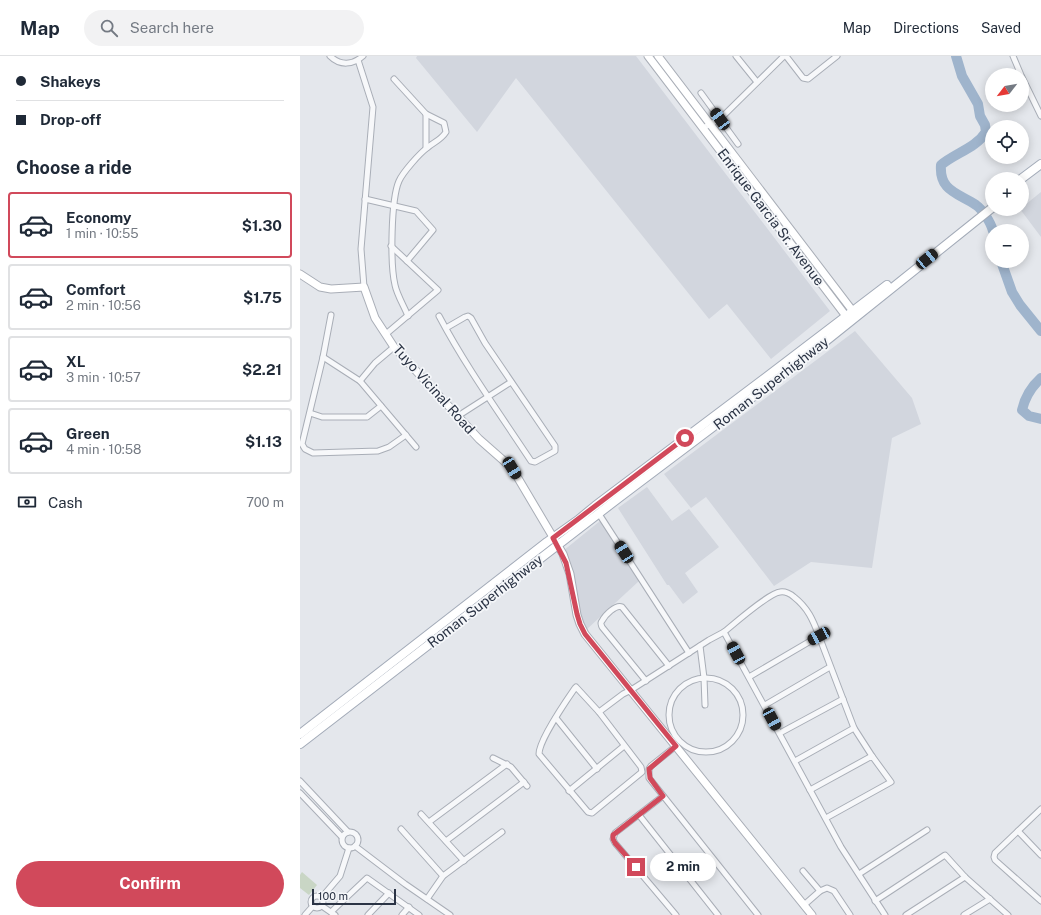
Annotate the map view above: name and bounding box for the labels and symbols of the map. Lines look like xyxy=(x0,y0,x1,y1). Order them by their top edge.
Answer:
north arrow xyxy=(985,68,1029,112)
car xyxy=(708,106,732,132)
street label: Enrique Garcia Sr. Avenue xyxy=(714,145,828,289)
car xyxy=(914,247,940,271)
street label: Roman Superhighway xyxy=(710,333,832,433)
street label: Tuyo Vicinal Road xyxy=(390,341,478,437)
route start xyxy=(676,429,694,447)
car xyxy=(501,455,523,481)
car xyxy=(612,539,636,565)
street label: Roman Superhighway xyxy=(424,551,546,651)
car xyxy=(806,625,832,647)
car xyxy=(725,640,747,666)
car xyxy=(761,706,783,732)
callout: 2 min xyxy=(650,853,716,881)
route end xyxy=(627,858,645,876)
scale bar xyxy=(312,887,396,906)

